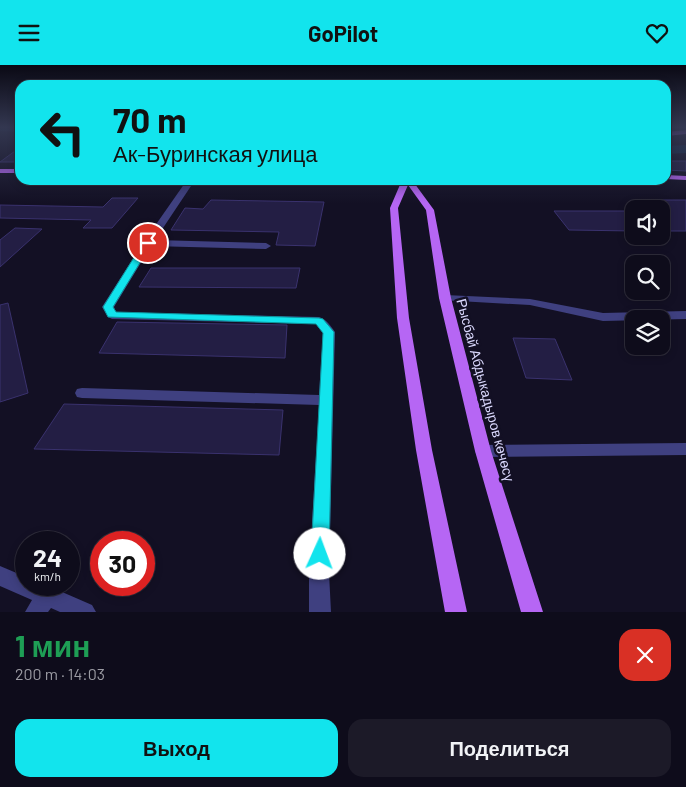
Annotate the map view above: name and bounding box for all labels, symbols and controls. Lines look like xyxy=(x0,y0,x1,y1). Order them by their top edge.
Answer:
icon: menu xyxy=(15,19,43,47)
icon: heart xyxy=(643,19,671,47)
text: GoPilot xyxy=(308,20,378,46)
text: 70 m xyxy=(113,98,187,140)
icon: left xyxy=(30,100,95,165)
text: Ак-Буринская улица xyxy=(113,140,317,166)
map controls xyxy=(625,200,670,355)
button: sound xyxy=(625,200,670,245)
pin xyxy=(127,222,169,264)
icon: arrive xyxy=(134,229,162,257)
button: search xyxy=(625,255,670,300)
street label: Рысбай Абдыкадыров көчөсү xyxy=(453,297,519,483)
button: layers xyxy=(625,310,670,355)
position arrow xyxy=(293,527,345,579)
speed limit sign: 30 xyxy=(90,531,155,596)
text: 24 xyxy=(33,542,62,572)
text: km/h xyxy=(34,569,61,583)
text: 1 мин xyxy=(15,627,90,663)
button: close xyxy=(619,629,671,681)
text: 200 m · 14:03 xyxy=(15,664,105,683)
button: Выход xyxy=(15,719,338,777)
button: Поделиться xyxy=(348,719,671,777)

